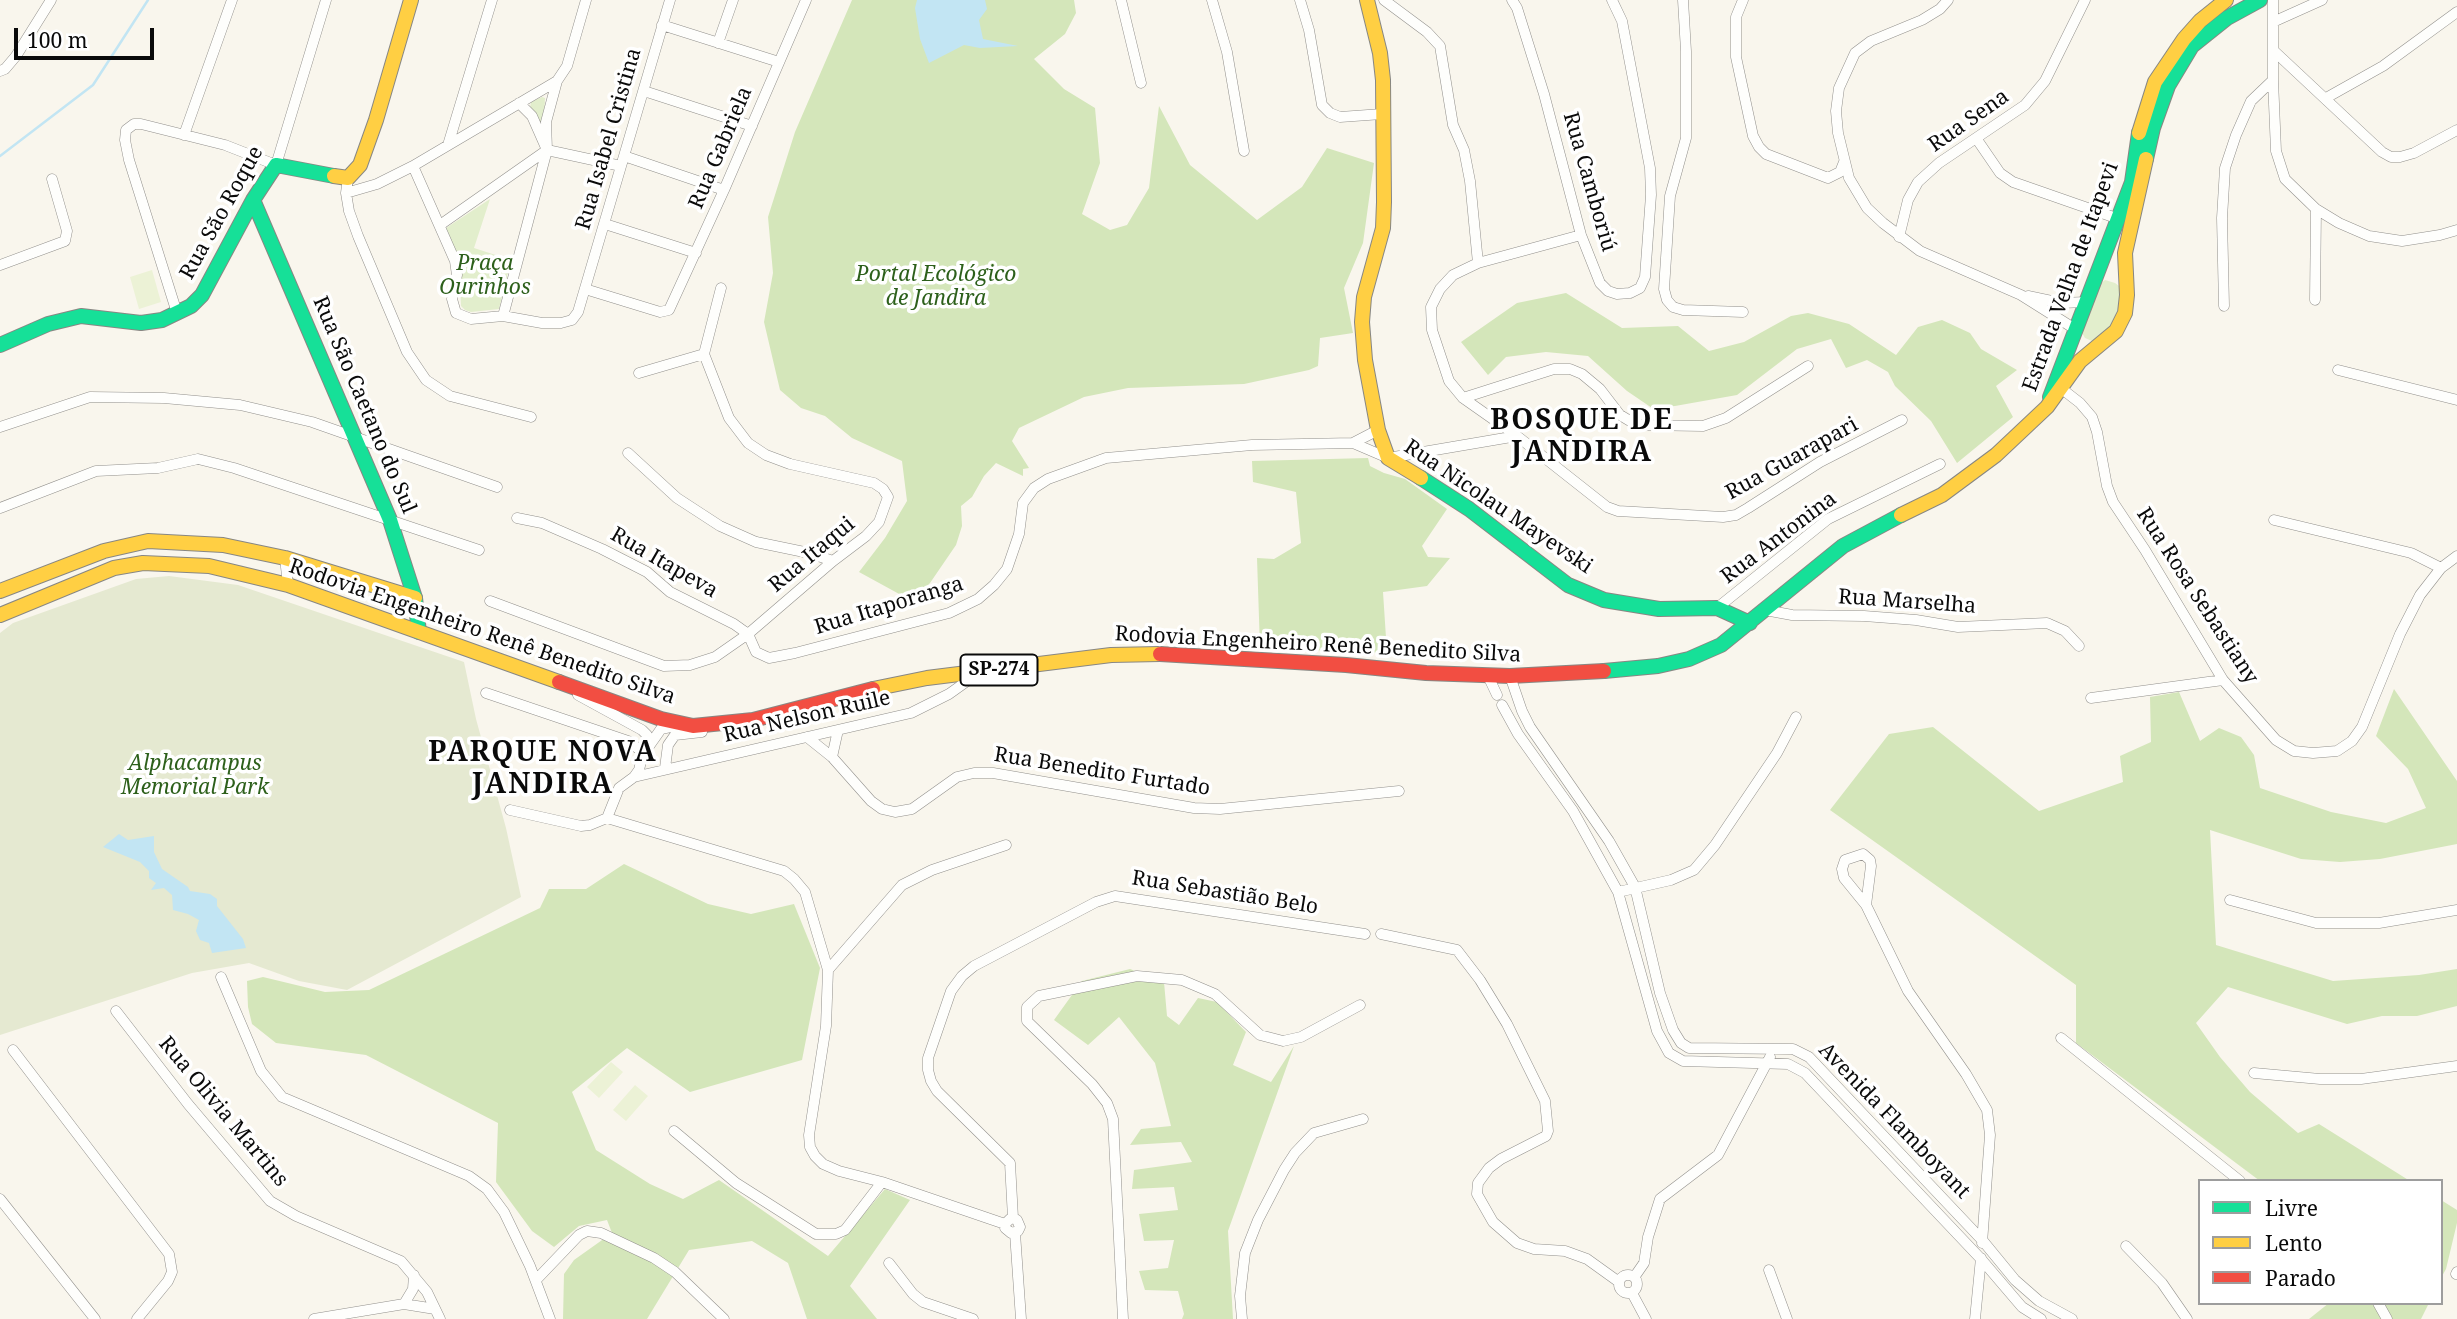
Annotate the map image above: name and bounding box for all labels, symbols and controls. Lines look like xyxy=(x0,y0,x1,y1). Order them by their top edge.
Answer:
scale bar xyxy=(18,14,158,58)
text: 100 m xyxy=(27,26,88,54)
street label: Rua Isabel Cristina xyxy=(571,45,647,233)
street label: Rua Gabriela xyxy=(684,83,758,213)
street label: Rua Sena xyxy=(1924,84,2014,158)
street label: Rua Camboriú xyxy=(1557,109,1621,255)
street label: Rua São Roque xyxy=(175,142,269,284)
street label: Estrada Velha de Itapevi xyxy=(2018,159,2124,395)
park label: Praça Ourinhos xyxy=(439,251,531,301)
park label: Portal Ecológico de Jandira xyxy=(856,262,1016,312)
street label: Rua São Caetano do Sul xyxy=(307,293,421,517)
district label: BOSQUE DE JANDIRA xyxy=(1491,404,1673,470)
street label: Rua Guarapari xyxy=(1722,412,1862,506)
street label: Rua Nicolau Mayevski xyxy=(1399,435,1597,579)
street label: Rua Antonina xyxy=(1716,486,1842,590)
street label: Rua Rosa Sebastiany xyxy=(2131,503,2263,689)
street label: Rua Itaqui xyxy=(764,512,860,598)
street label: Rua Itapeva xyxy=(606,522,722,604)
street label: Rodovia Engenheiro Renê Benedito Silva xyxy=(286,554,678,710)
street label: Rua Itaporanga xyxy=(812,571,966,641)
street label: Rua Marselha xyxy=(1837,585,1977,619)
street label: Rodovia Engenheiro Renê Benedito Silva xyxy=(1114,622,1522,668)
road number: SP-274 xyxy=(960,654,1038,685)
street label: Rua Nelson Ruile xyxy=(721,686,893,748)
district label: PARQUE NOVA JANDIRA xyxy=(430,736,656,802)
street label: Rua Benedito Furtado xyxy=(992,742,1212,802)
park label: Alphacampus Memorial Park xyxy=(121,751,269,801)
street label: Rua Sebastião Belo xyxy=(1130,866,1320,920)
street label: Rua Olivia Martins xyxy=(153,1032,293,1192)
street label: Avenida Flamboyant xyxy=(1813,1038,1975,1204)
legend xyxy=(2198,1179,2443,1305)
text: Livre xyxy=(2265,1194,2318,1222)
text: Lento xyxy=(2265,1229,2322,1257)
text: Parado xyxy=(2265,1264,2336,1292)

